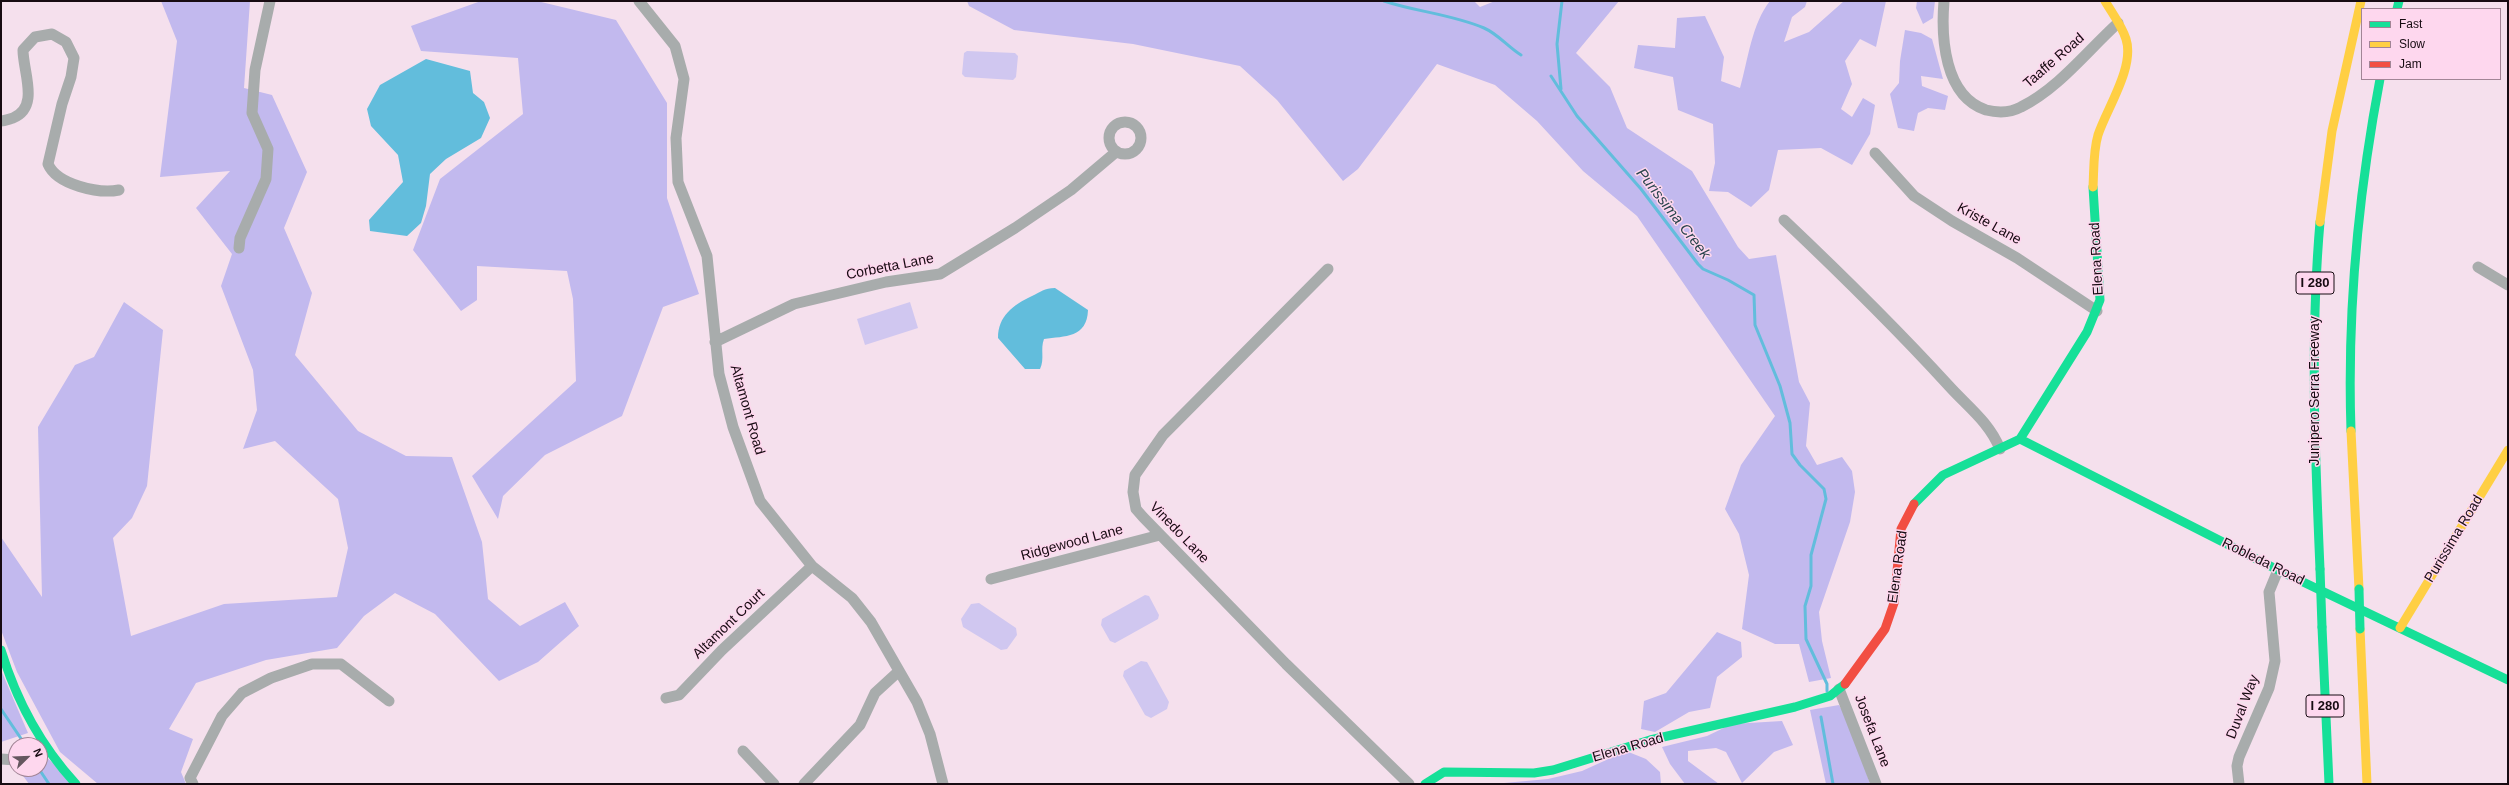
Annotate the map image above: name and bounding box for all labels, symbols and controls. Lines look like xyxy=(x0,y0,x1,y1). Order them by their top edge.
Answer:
legend xyxy=(2361,8,2501,80)
text: Fast xyxy=(2399,17,2422,31)
street label: Taaffe Road xyxy=(2020,30,2088,92)
text: Slow xyxy=(2399,37,2425,51)
text: Jam xyxy=(2399,57,2422,71)
water label: Purissima Creek xyxy=(1632,165,1714,263)
street label: Kriste Lane xyxy=(1954,199,2024,249)
street label: Elena Road xyxy=(2087,222,2107,296)
street label: Corbetta Lane xyxy=(845,250,935,284)
road number: I 280 xyxy=(2296,272,2334,294)
street label: Junipero Serra Freeway xyxy=(2307,316,2323,466)
street label: Altamont Road xyxy=(726,363,768,457)
street label: Purissima Road xyxy=(2421,492,2487,586)
street label: Vinedo Lane xyxy=(1146,499,1212,567)
street label: Ridgewood Lane xyxy=(1019,521,1125,565)
street label: Elena Road xyxy=(1885,530,1911,604)
street label: Robleda Road xyxy=(2219,535,2307,589)
street label: Altamont Court xyxy=(690,586,768,662)
street label: Duval Way xyxy=(2223,673,2263,741)
street label: Josefa Lane xyxy=(1850,692,1894,770)
road number: I 280 xyxy=(2306,695,2344,717)
street label: Elena Road xyxy=(1591,730,1665,766)
north arrow xyxy=(8,737,48,777)
text: N xyxy=(31,747,45,759)

